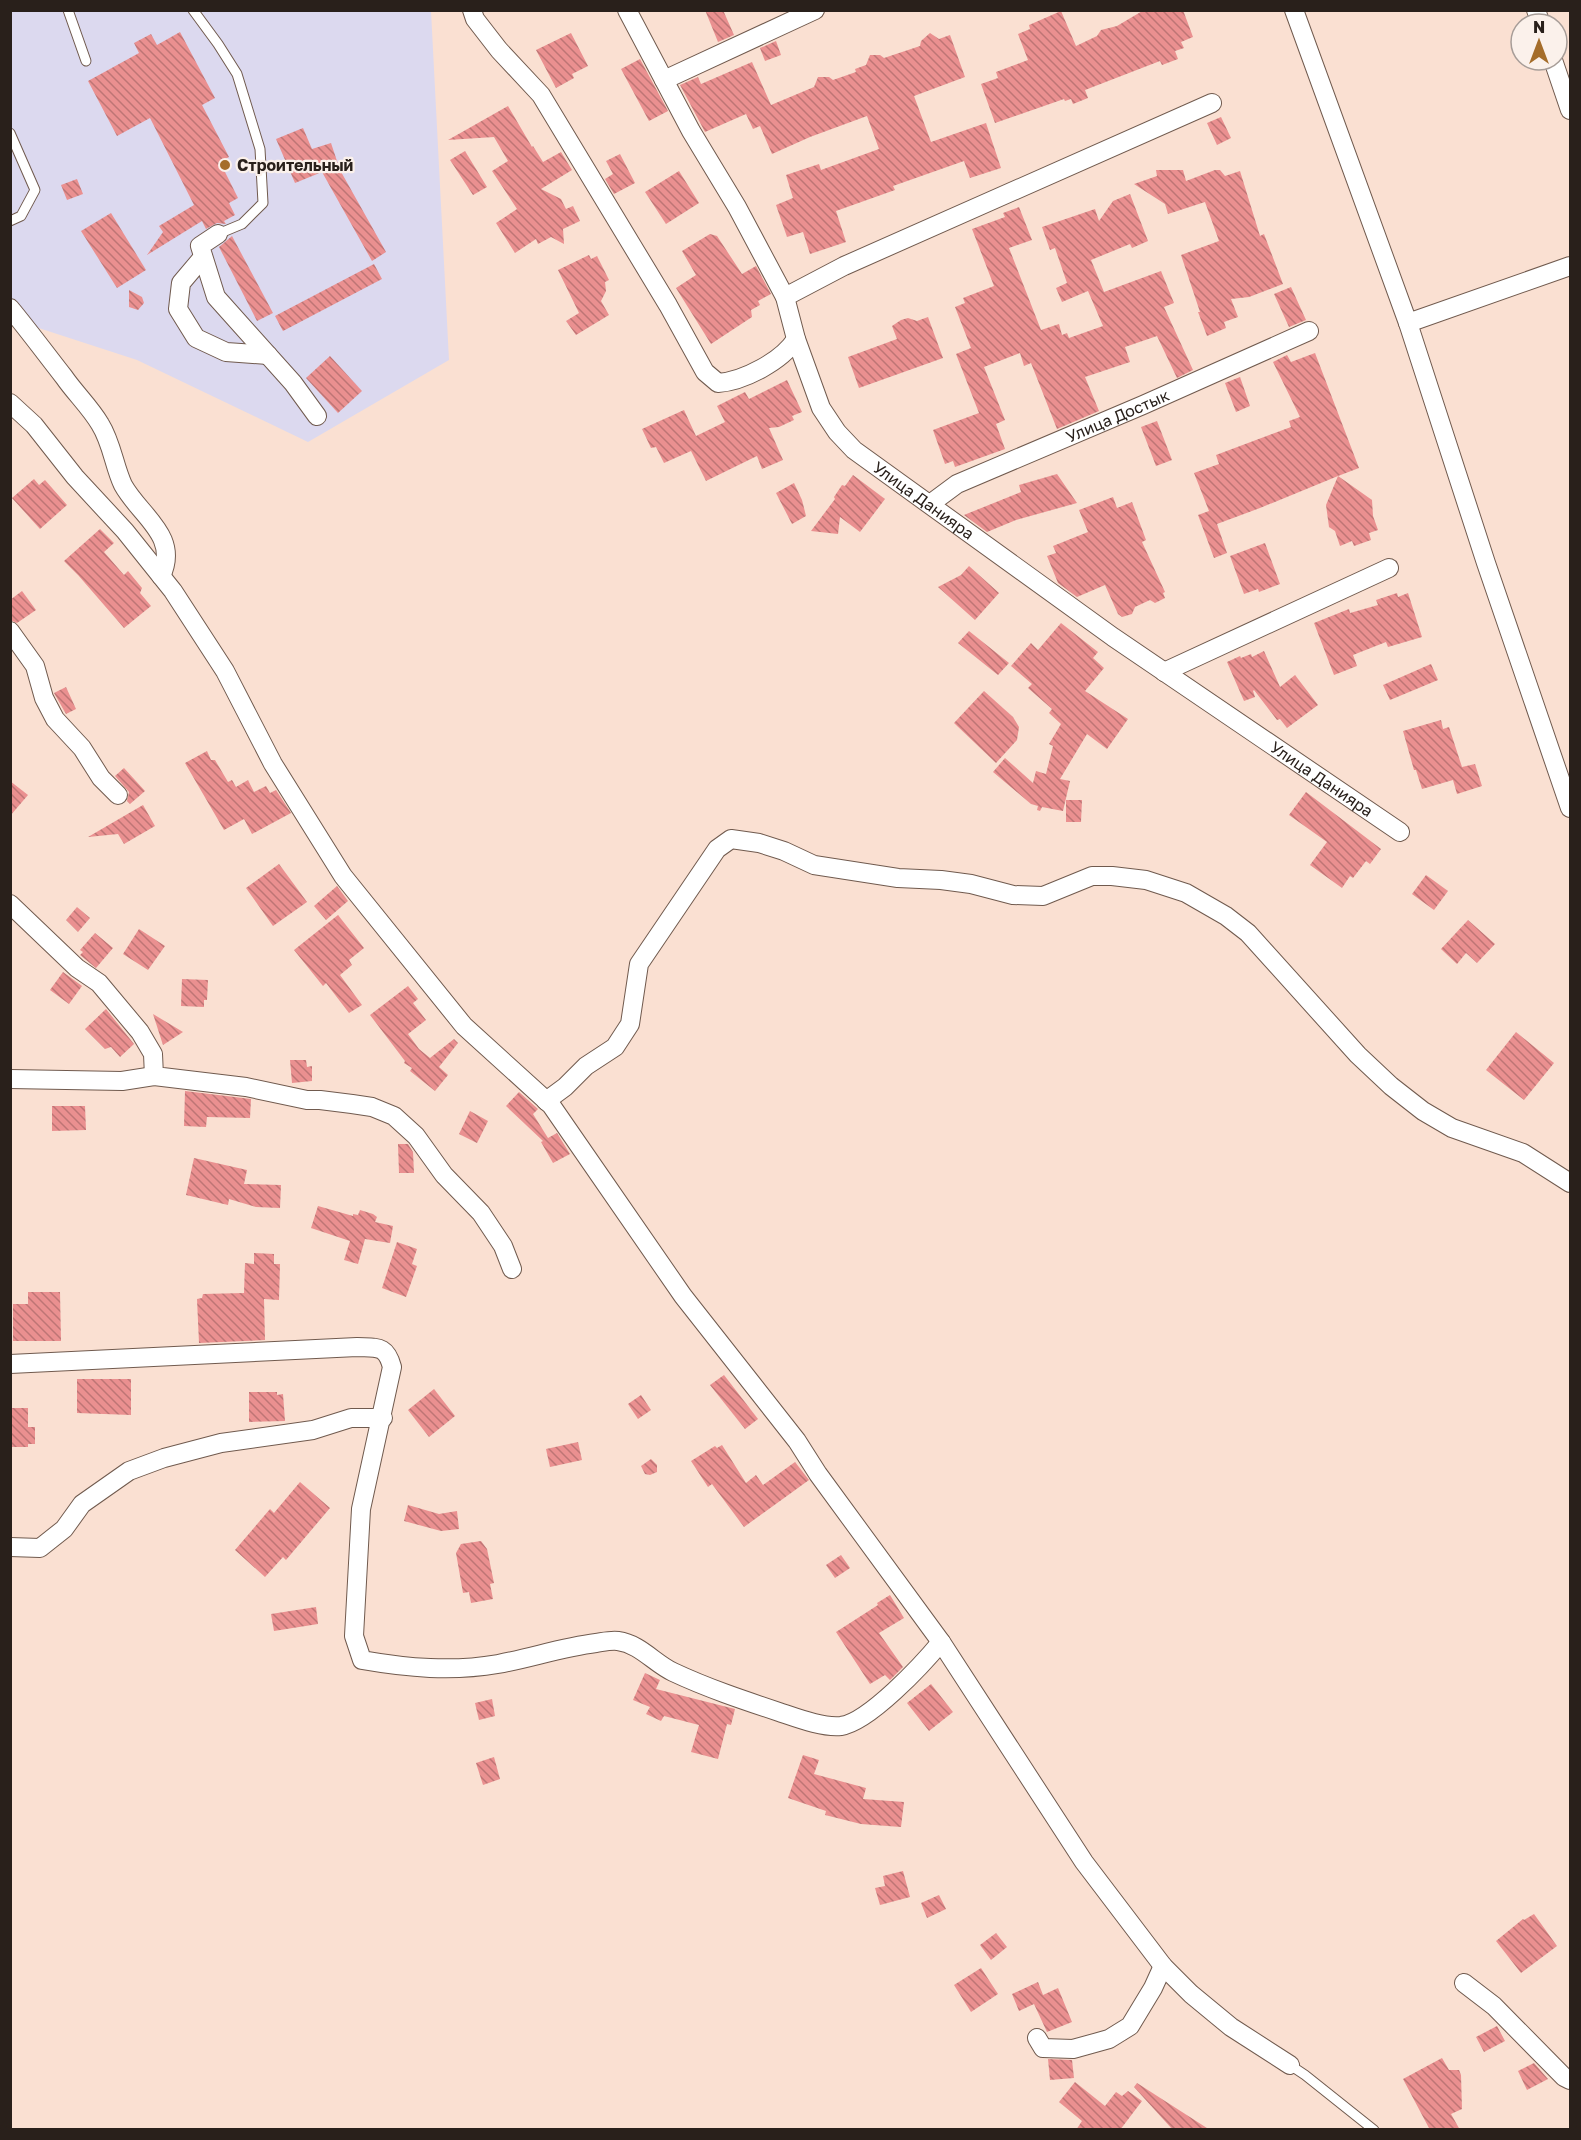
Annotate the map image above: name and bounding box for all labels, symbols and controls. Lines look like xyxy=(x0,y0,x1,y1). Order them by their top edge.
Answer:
north arrow xyxy=(1509,12,1569,72)
text: N xyxy=(1533,17,1545,37)
place label: Строительный xyxy=(237,155,353,175)
marker: Строительный xyxy=(218,158,232,172)
street label: Улица Достык xyxy=(1063,385,1172,447)
street label: Улица Данияра xyxy=(869,457,978,544)
street label: Улица Данияра xyxy=(1267,737,1377,821)

